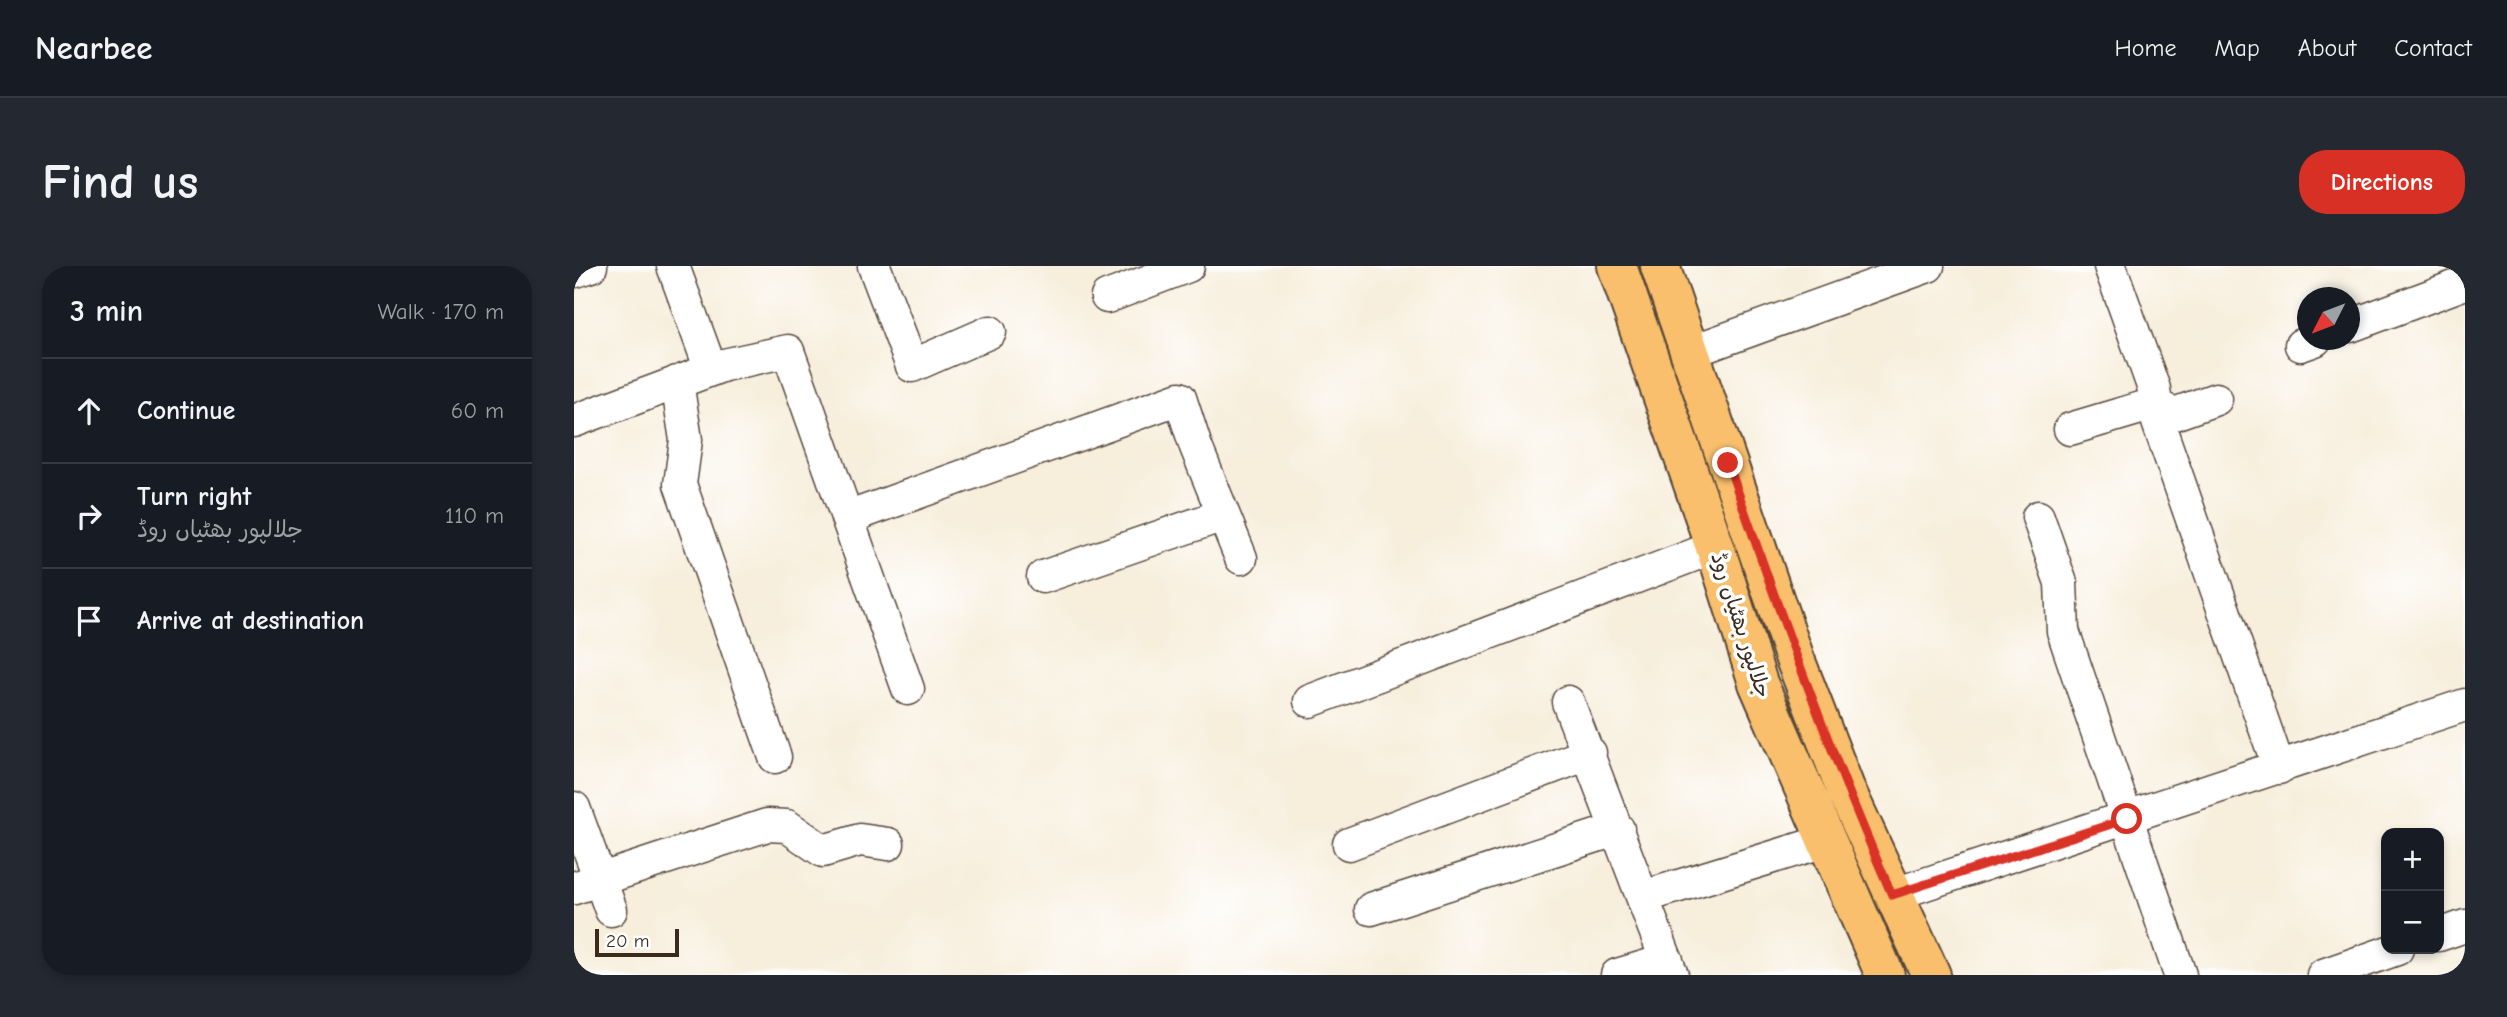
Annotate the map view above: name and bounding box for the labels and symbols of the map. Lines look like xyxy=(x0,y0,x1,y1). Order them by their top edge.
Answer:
north arrow xyxy=(2297,287,2360,350)
route end xyxy=(1712,447,1743,478)
street label: جلالپور بھٹیاں روڈ xyxy=(1705,549,1776,701)
route start xyxy=(2111,803,2142,834)
scale bar xyxy=(595,926,679,958)

